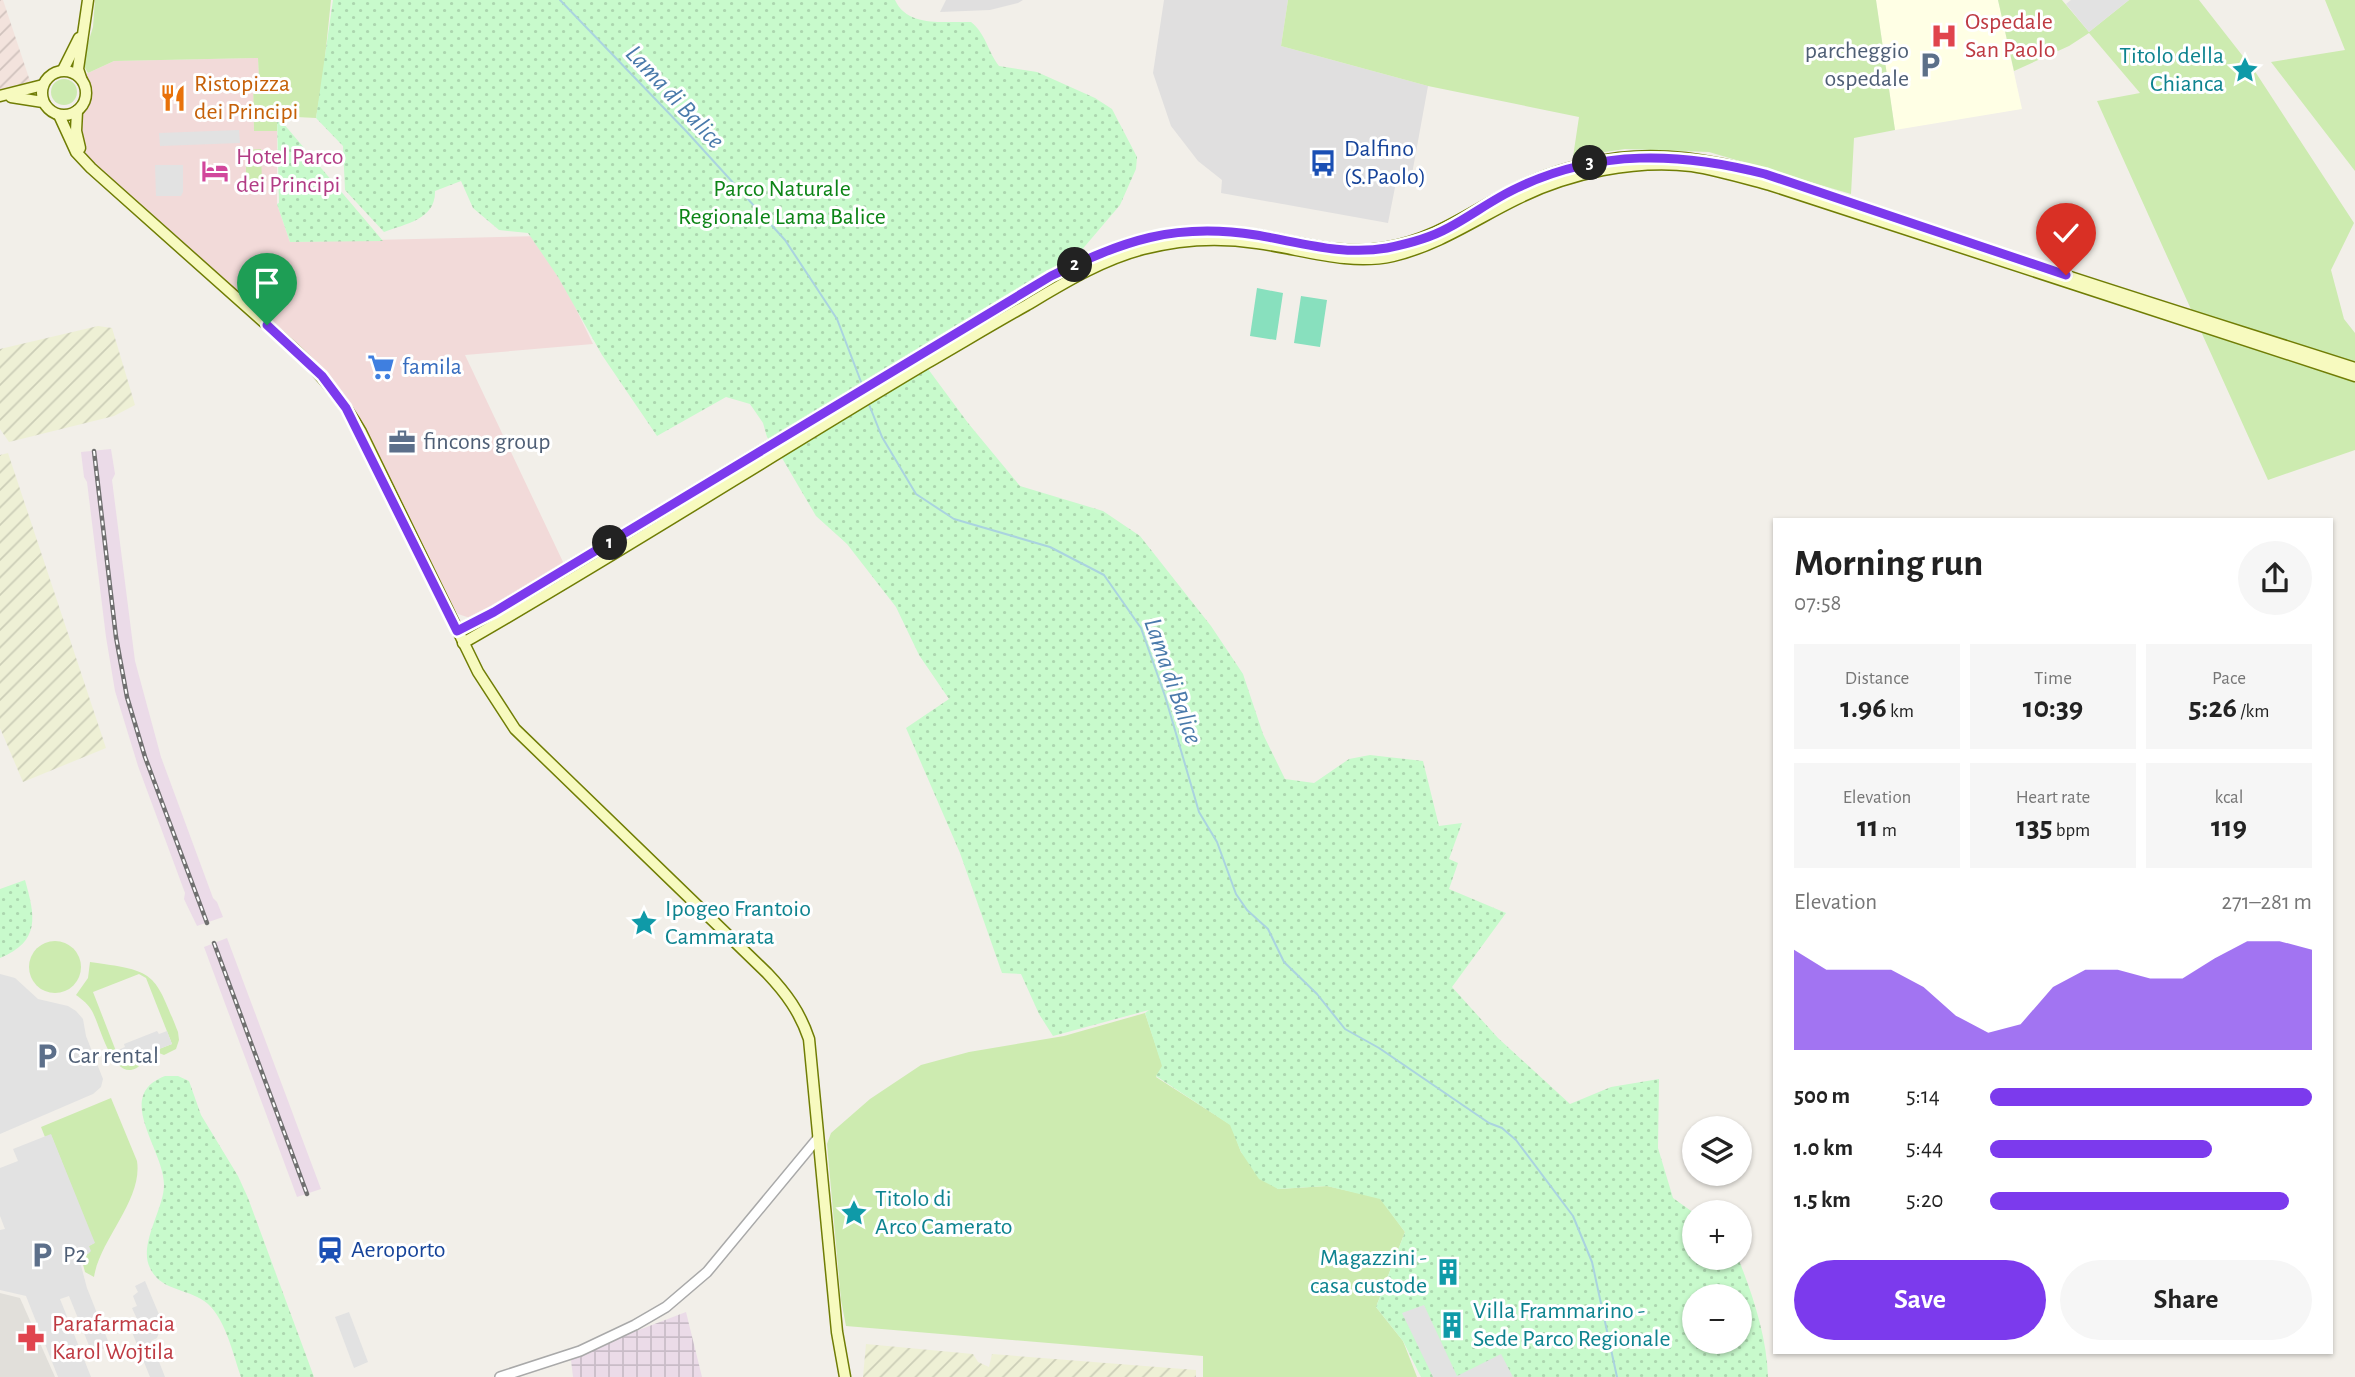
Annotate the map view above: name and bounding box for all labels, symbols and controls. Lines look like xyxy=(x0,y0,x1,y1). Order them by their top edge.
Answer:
place label: Ospedale San Paolo xyxy=(1965,10,2055,62)
hospital icon: Ospedale San Paolo xyxy=(1929,21,1959,51)
place label: parcheggio ospedale xyxy=(1805,39,1909,91)
water label: Lama di Balice xyxy=(621,40,729,154)
place label: Titolo della Chianca xyxy=(2119,44,2224,96)
parking icon: parcheggio ospedale xyxy=(1915,50,1945,80)
place icon: Titolo della Chianca xyxy=(2230,55,2260,85)
place label: Ristopizza dei Principi xyxy=(194,72,298,124)
restaurant icon: Ristopizza dei Principi xyxy=(158,83,188,113)
place label: Dalfino (S.Paolo) xyxy=(1344,137,1426,189)
place label: Hotel Parco dei Principi xyxy=(236,145,343,197)
pin: 3 xyxy=(1572,146,1608,180)
bus stop icon: Dalfino (S.Paolo) xyxy=(1308,148,1338,178)
text: 3 xyxy=(1585,153,1594,172)
hotel icon: Hotel Parco dei Principi xyxy=(200,156,230,186)
park label: Parco Naturale Regionale Lama Balice xyxy=(678,177,886,229)
pin xyxy=(2036,203,2096,275)
icon: check xyxy=(2047,214,2085,252)
pin: 2 xyxy=(1058,247,1092,282)
pin xyxy=(237,253,297,325)
text: 2 xyxy=(1070,255,1079,274)
icon: arrive xyxy=(248,264,286,302)
supermarket icon: famila xyxy=(366,352,396,382)
place label: famila xyxy=(402,355,462,379)
office icon: fincons group xyxy=(387,427,417,457)
place label: fincons group xyxy=(423,430,550,454)
pin: 1 xyxy=(592,526,628,560)
text: 1 xyxy=(606,533,613,552)
button: share xyxy=(2238,541,2312,615)
text: Morning run xyxy=(1794,545,1983,583)
text: 07:58 xyxy=(1794,592,1842,615)
water label: Lama di Balice xyxy=(1139,615,1207,748)
text: Distance xyxy=(1845,669,1909,688)
text: Time xyxy=(2034,669,2072,688)
text: Pace xyxy=(2212,669,2246,688)
text: 1.96 xyxy=(1840,693,1887,723)
text: 10:39 xyxy=(2023,693,2083,723)
text: 5:26 xyxy=(2189,693,2237,723)
text: km xyxy=(1887,702,1914,721)
text: /km xyxy=(2237,702,2269,721)
text: Elevation xyxy=(1843,788,1911,807)
text: Heart rate xyxy=(2016,788,2090,807)
text: kcal xyxy=(2215,788,2243,807)
text: 11 xyxy=(1857,812,1879,842)
text: 135 xyxy=(2016,812,2053,842)
text: 119 xyxy=(2211,812,2247,842)
text: m xyxy=(1879,821,1897,840)
text: bpm xyxy=(2053,821,2090,840)
text: Elevation xyxy=(1794,891,1877,914)
text: 271–281 m xyxy=(2222,891,2312,914)
place label: Ipogeo Frantoio Cammarata xyxy=(665,897,811,949)
place icon: Ipogeo Frantoio Cammarata xyxy=(629,908,659,938)
parking icon: Car rental xyxy=(32,1041,62,1071)
place label: Car rental xyxy=(68,1044,159,1068)
text: 500 m xyxy=(1794,1085,1850,1108)
text: 5:14 xyxy=(1906,1085,1940,1108)
map controls xyxy=(1682,1116,1752,1354)
button: layers xyxy=(1682,1116,1752,1186)
text: 1.0 km xyxy=(1794,1137,1853,1160)
text: 5:44 xyxy=(1906,1137,1943,1160)
place label: Titolo di Arco Camerato xyxy=(875,1187,1013,1239)
text: 1.5 km xyxy=(1794,1189,1851,1212)
text: 5:20 xyxy=(1906,1189,1944,1212)
place icon: Titolo di Arco Camerato xyxy=(839,1198,869,1228)
button: + xyxy=(1682,1200,1752,1270)
station icon: Aeroporto xyxy=(315,1235,345,1265)
place label: Aeroporto xyxy=(351,1238,446,1262)
parking icon: P2 xyxy=(27,1240,57,1270)
place label: P2 xyxy=(63,1243,86,1267)
place label: Magazzini - casa custode xyxy=(1310,1246,1427,1298)
building icon: Magazzini - casa custode xyxy=(1433,1257,1463,1287)
button: Save xyxy=(1794,1260,2046,1340)
button: Share xyxy=(2060,1260,2312,1340)
button: − xyxy=(1682,1284,1752,1354)
place label: Villa Frammarino - Sede Parco Regionale xyxy=(1473,1299,1671,1351)
building icon: Villa Frammarino - Sede Parco Regionale xyxy=(1437,1310,1467,1340)
place label: Parafarmacia Karol Wojtila xyxy=(52,1312,175,1364)
pharmacy icon: Parafarmacia Karol Wojtila xyxy=(16,1323,46,1353)

